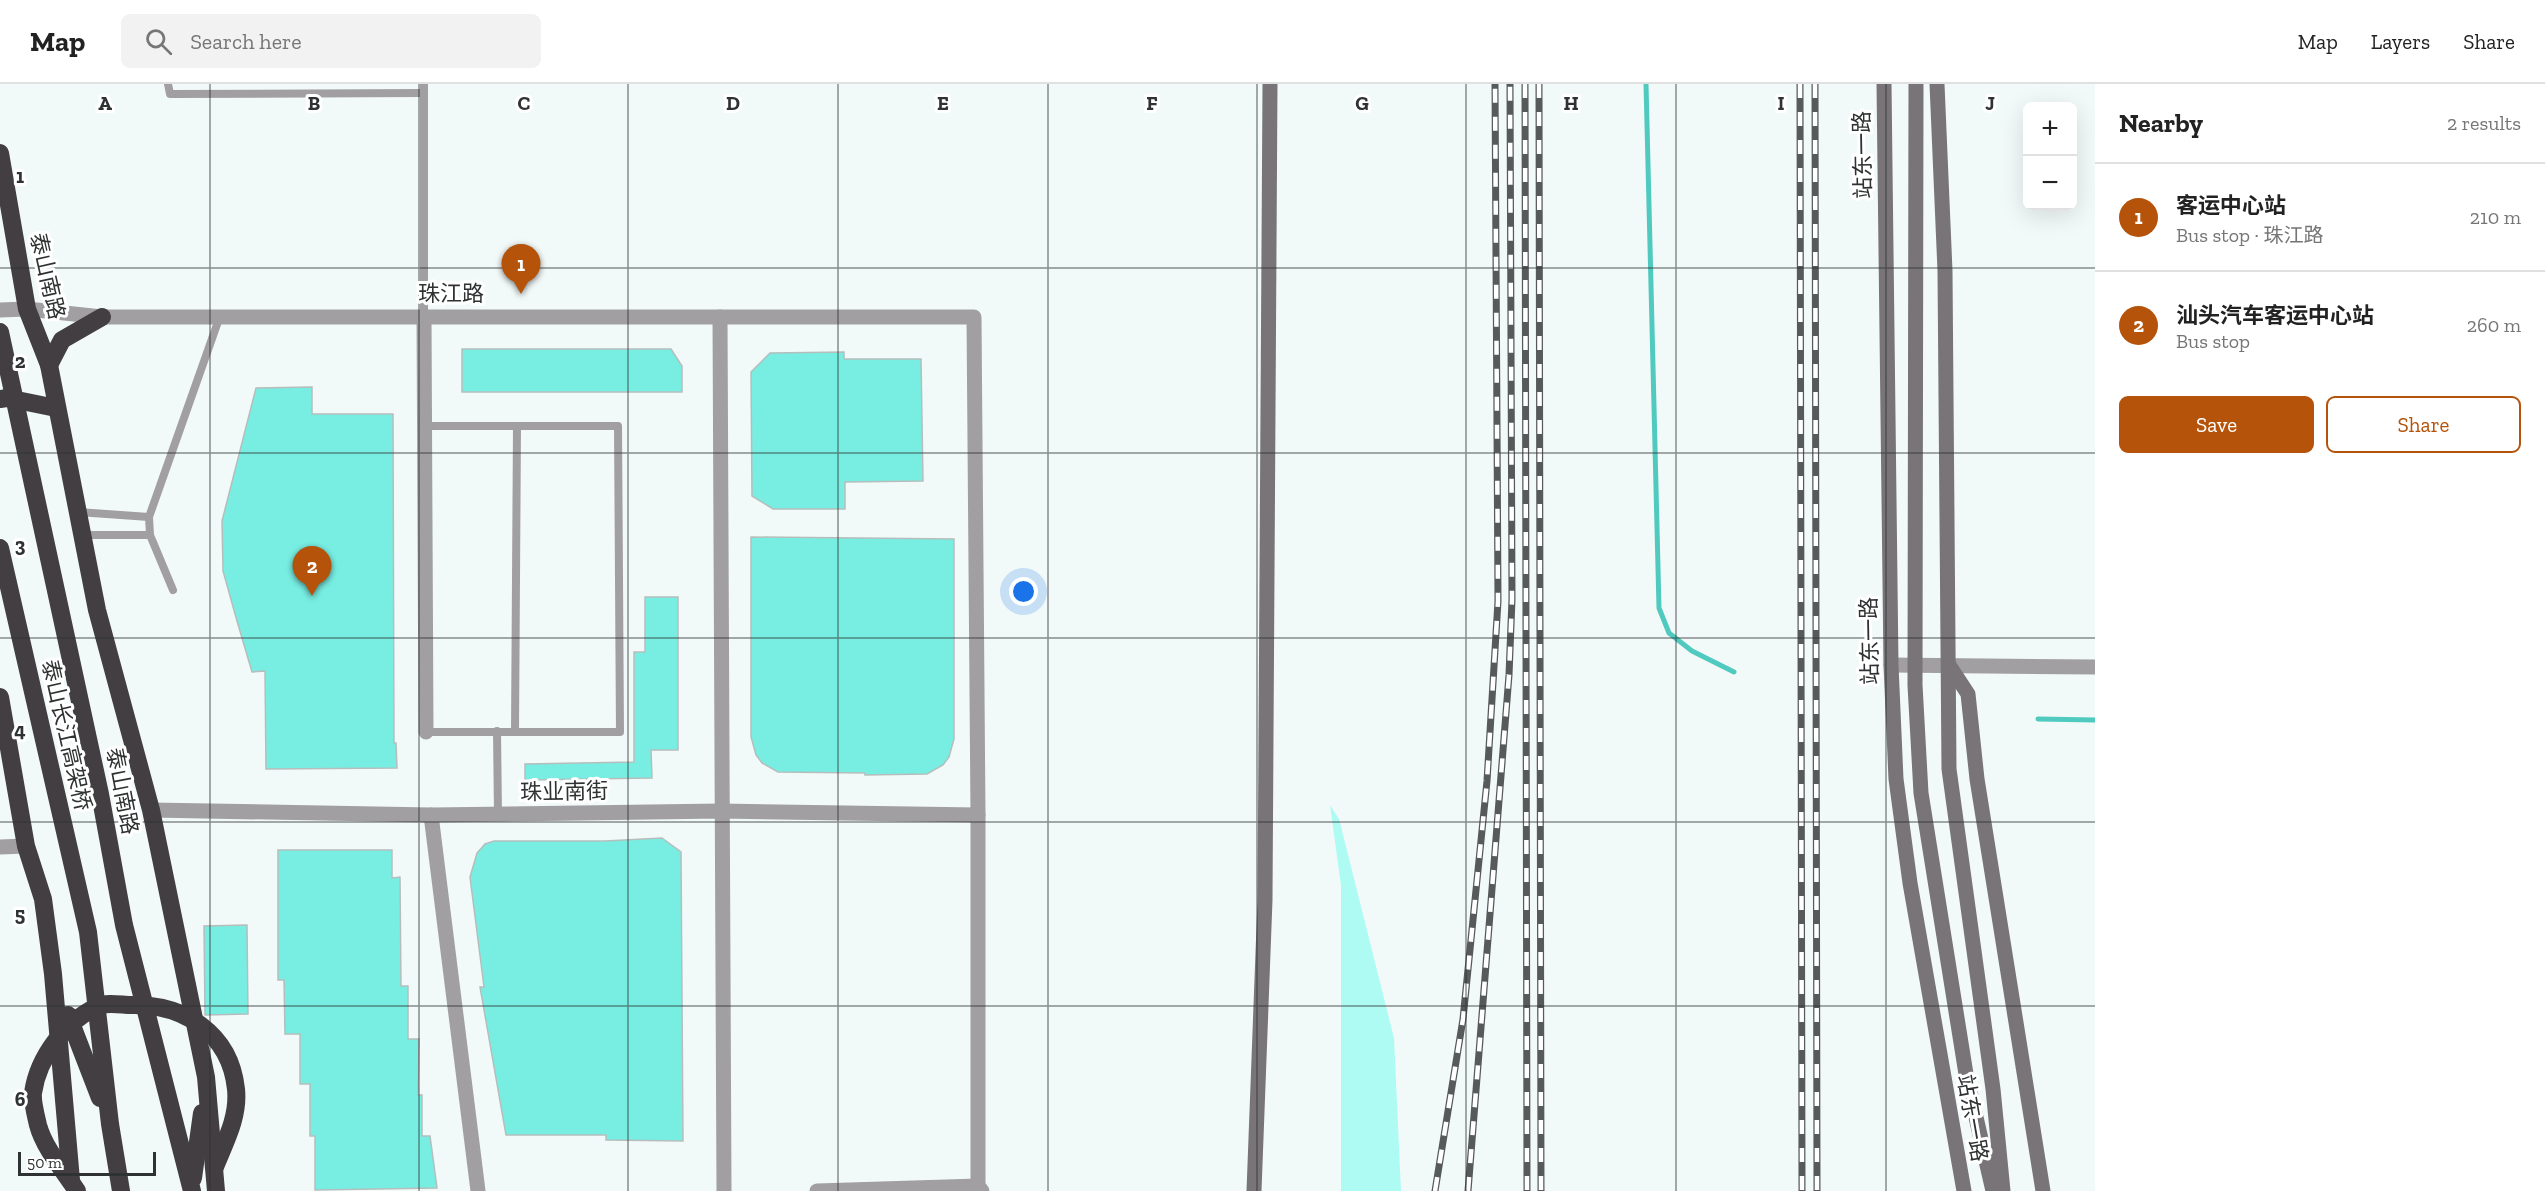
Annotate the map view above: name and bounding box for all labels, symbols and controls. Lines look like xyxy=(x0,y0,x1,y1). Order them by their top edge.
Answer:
search box xyxy=(121,14,541,68)
text: Map xyxy=(30,25,85,58)
icon: search xyxy=(142,25,175,58)
text: Search here xyxy=(190,28,302,55)
text: Map xyxy=(2298,29,2338,54)
text: Layers xyxy=(2371,29,2430,54)
text: Share xyxy=(2463,29,2515,54)
text: A xyxy=(98,91,112,115)
text: B xyxy=(308,91,320,115)
text: C xyxy=(518,91,531,115)
text: D xyxy=(726,91,740,115)
text: E xyxy=(937,91,949,115)
text: F xyxy=(1146,91,1158,115)
text: G xyxy=(1355,91,1369,115)
text: H xyxy=(1563,91,1579,115)
text: I xyxy=(1777,91,1785,115)
text: J xyxy=(1985,91,1995,115)
map controls xyxy=(2023,102,2077,210)
button: + xyxy=(2023,102,2077,156)
text: Nearby xyxy=(2119,107,2203,139)
street label: 站东一路 xyxy=(1848,111,1877,199)
text: 2 results xyxy=(2447,111,2521,135)
button: − xyxy=(2023,156,2077,210)
text: 1 xyxy=(16,164,24,188)
text: 客运中心站 xyxy=(2176,192,2286,219)
text: 1 xyxy=(2134,205,2143,229)
text: 210 m xyxy=(2470,205,2521,229)
text: Bus stop · 珠江路 xyxy=(2176,223,2324,247)
street label: 泰山南路 xyxy=(24,230,71,322)
pin: 1 xyxy=(502,244,540,294)
street label: 珠江路 xyxy=(418,280,484,307)
text: 汕头汽车客运中心站 xyxy=(2176,302,2374,329)
text: 2 xyxy=(2133,313,2144,337)
text: 260 m xyxy=(2467,313,2521,337)
text: Bus stop xyxy=(2176,329,2250,353)
text: 2 xyxy=(15,349,26,373)
button: Save xyxy=(2119,396,2314,453)
button: Share xyxy=(2326,396,2521,453)
text: 3 xyxy=(15,533,26,557)
pin: 2 xyxy=(292,546,332,596)
your location xyxy=(1009,577,1038,606)
street label: 站东一路 xyxy=(1855,597,1884,685)
street label: 泰山长江高架桥 xyxy=(36,657,97,813)
text: 4 xyxy=(14,718,26,742)
street label: 泰山南路 xyxy=(101,745,144,837)
street label: 珠业南街 xyxy=(520,777,608,806)
text: 5 xyxy=(15,902,25,926)
street label: 站东一路 xyxy=(1952,1072,1993,1164)
text: 6 xyxy=(15,1087,26,1111)
scale bar xyxy=(18,1149,156,1176)
text: 50 m xyxy=(27,1153,62,1172)

